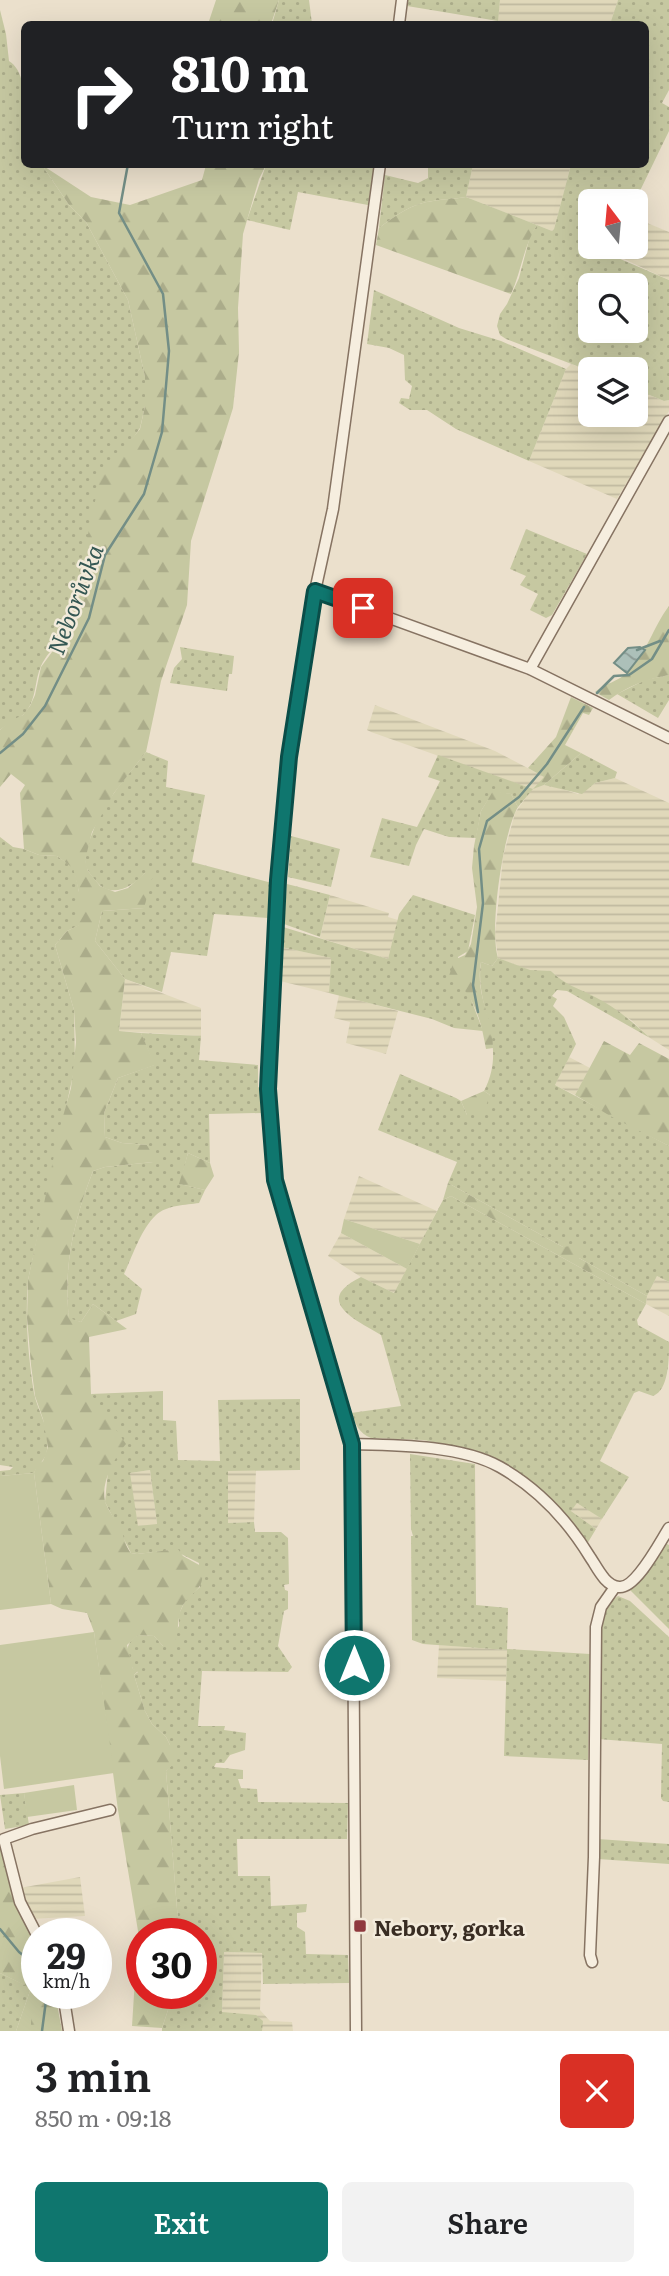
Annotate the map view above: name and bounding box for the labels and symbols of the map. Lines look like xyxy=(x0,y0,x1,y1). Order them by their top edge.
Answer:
north arrow xyxy=(578,189,648,259)
water label: Neborůvka xyxy=(37,539,111,659)
pin xyxy=(333,578,393,638)
position arrow xyxy=(317,1628,391,1702)
place label: Nebory, gorka xyxy=(374,1911,526,1942)
speed limit sign: 30 xyxy=(126,1918,217,2009)
marker: Nebory, gorka xyxy=(352,1918,368,1934)

